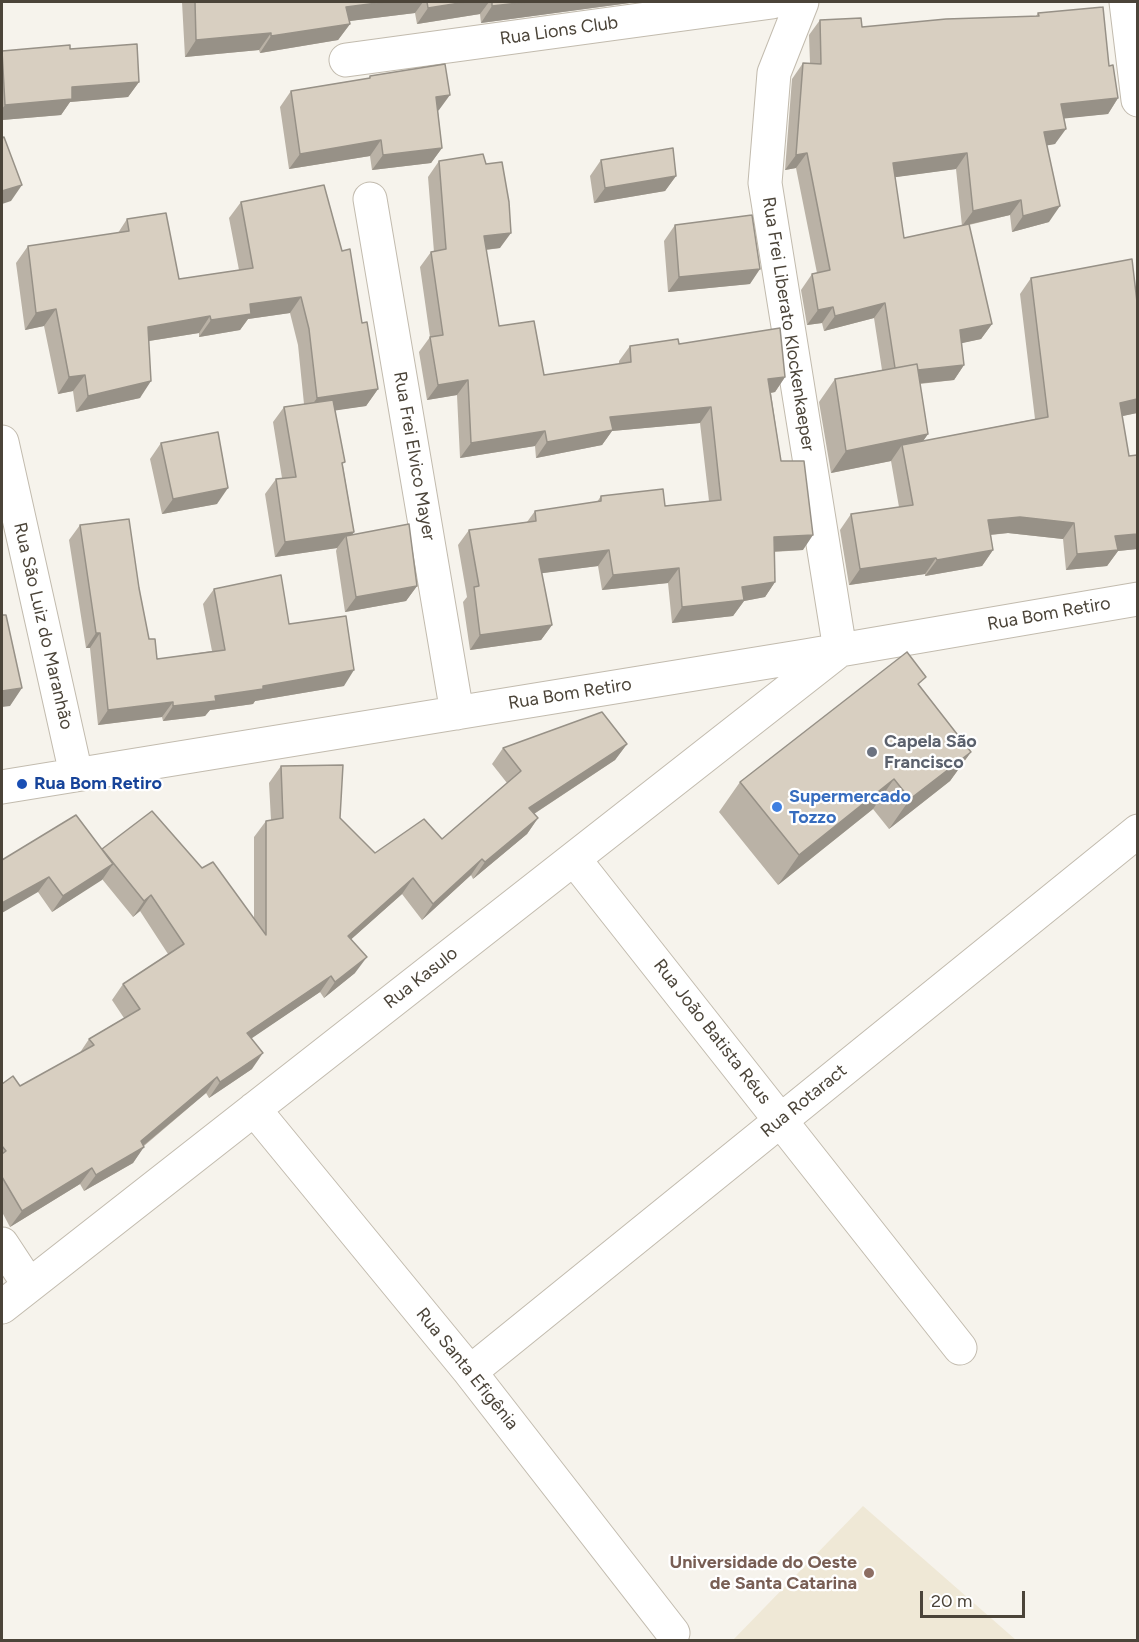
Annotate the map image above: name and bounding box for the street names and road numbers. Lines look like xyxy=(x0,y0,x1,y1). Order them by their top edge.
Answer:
street label: Rua Lions Club xyxy=(498,12,620,50)
street label: Rua Frei Liberato Klockenkaeper xyxy=(757,195,819,453)
street label: Rua Frei Elvico Mayer xyxy=(388,370,440,542)
street label: Rua São Luiz do Maranhão xyxy=(9,520,77,732)
street label: Rua Bom Retiro xyxy=(986,593,1112,635)
street label: Rua Bom Retiro xyxy=(507,674,633,714)
street label: Rua Kasulo xyxy=(380,942,462,1014)
street label: Rua João Batista Réus xyxy=(649,955,775,1109)
street label: Rua Rotaract xyxy=(757,1060,851,1142)
street label: Rua Santa Efigênia xyxy=(411,1304,523,1434)

